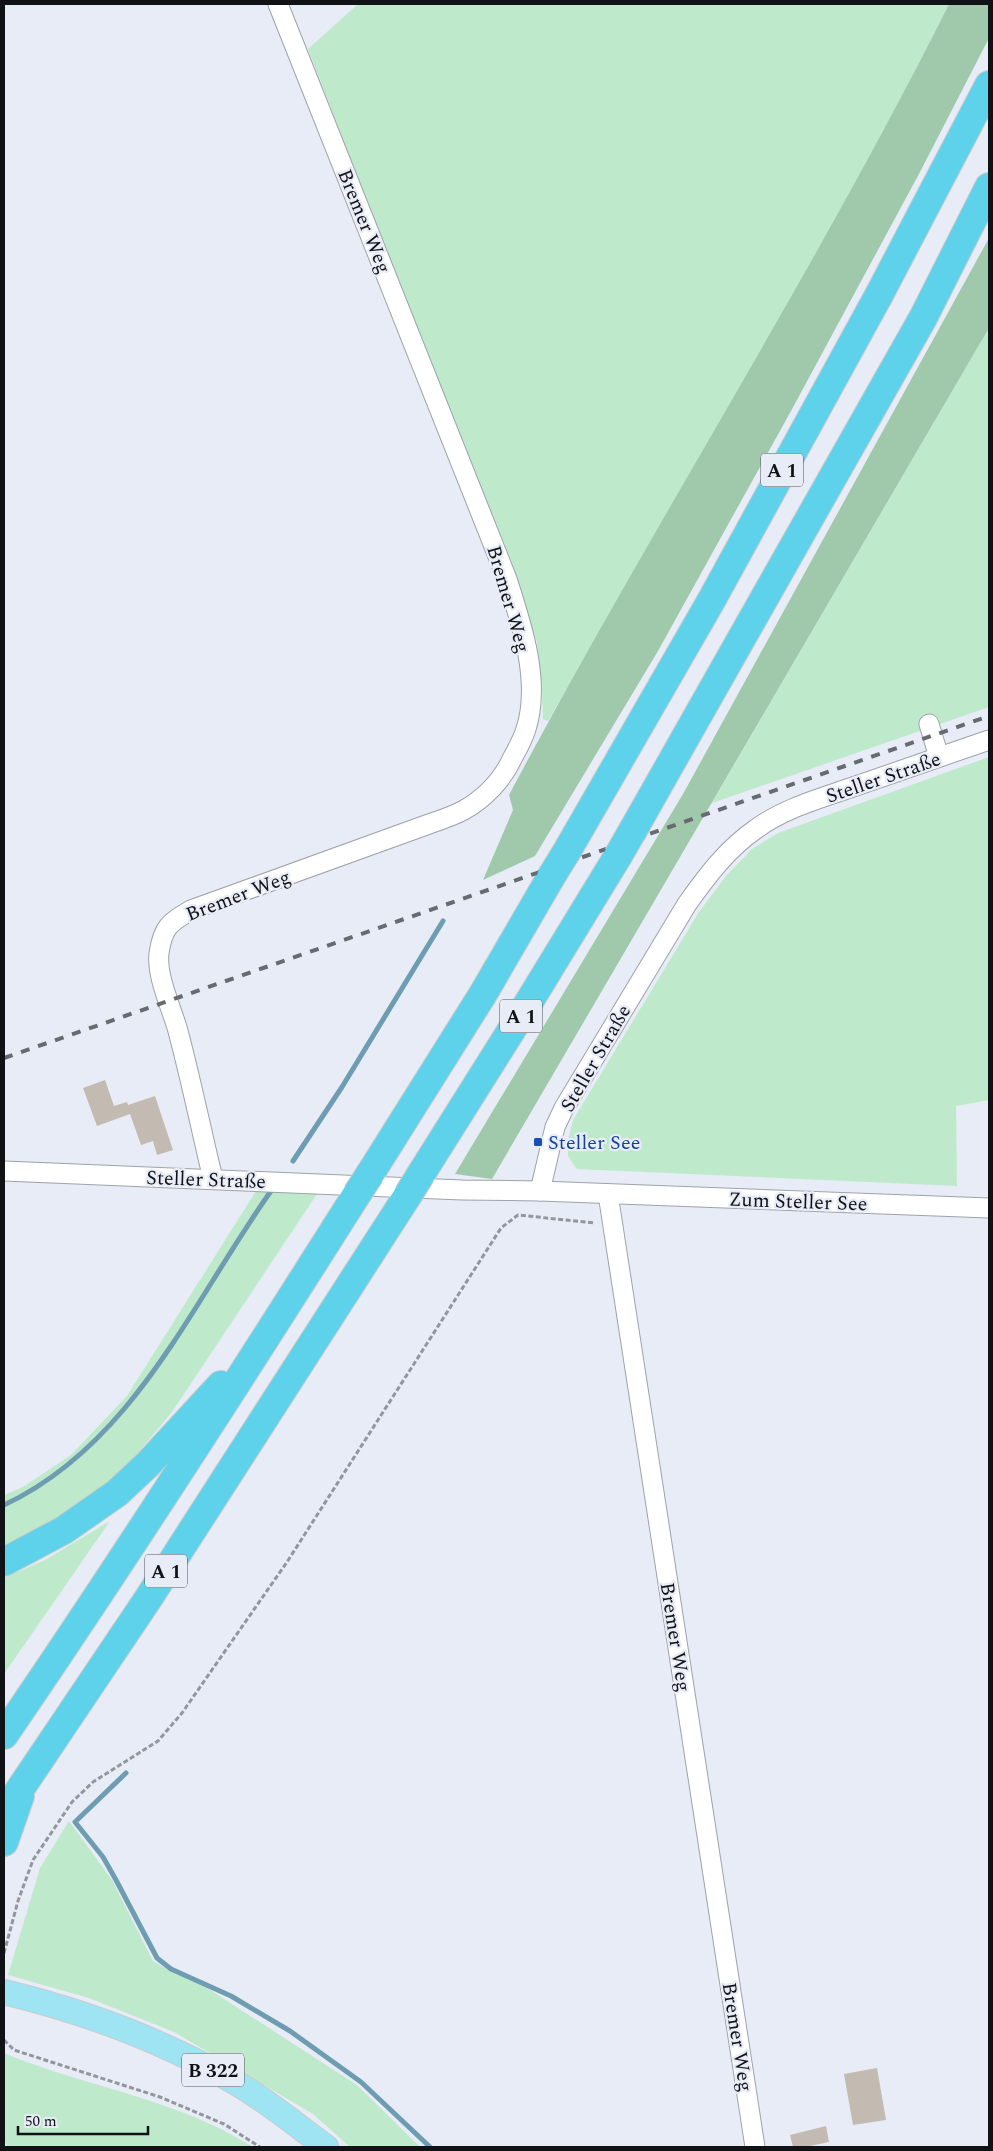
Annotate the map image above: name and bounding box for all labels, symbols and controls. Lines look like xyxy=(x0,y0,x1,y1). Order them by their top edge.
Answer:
street label: Bremer Weg xyxy=(329,165,399,278)
road number: A 1 xyxy=(761,454,803,486)
street label: Bremer Weg xyxy=(478,542,538,656)
street label: Steller Straße xyxy=(822,744,945,812)
street label: Bremer Weg xyxy=(181,862,295,930)
road number: A 1 xyxy=(500,999,542,1032)
street label: Steller Straße xyxy=(553,999,639,1118)
place label: Steller See xyxy=(548,1128,640,1158)
marker: Steller See xyxy=(532,1136,544,1148)
street label: Steller Straße xyxy=(146,1163,266,1197)
street label: Zum Steller See xyxy=(728,1185,868,1219)
road number: A 1 xyxy=(145,1554,187,1588)
street label: Bremer Weg xyxy=(652,1580,698,1694)
street label: Bremer Weg xyxy=(714,1980,760,2094)
road number: B 322 xyxy=(182,2054,244,2086)
scale bar xyxy=(18,2104,148,2136)
text: 50 m xyxy=(25,2110,57,2133)

